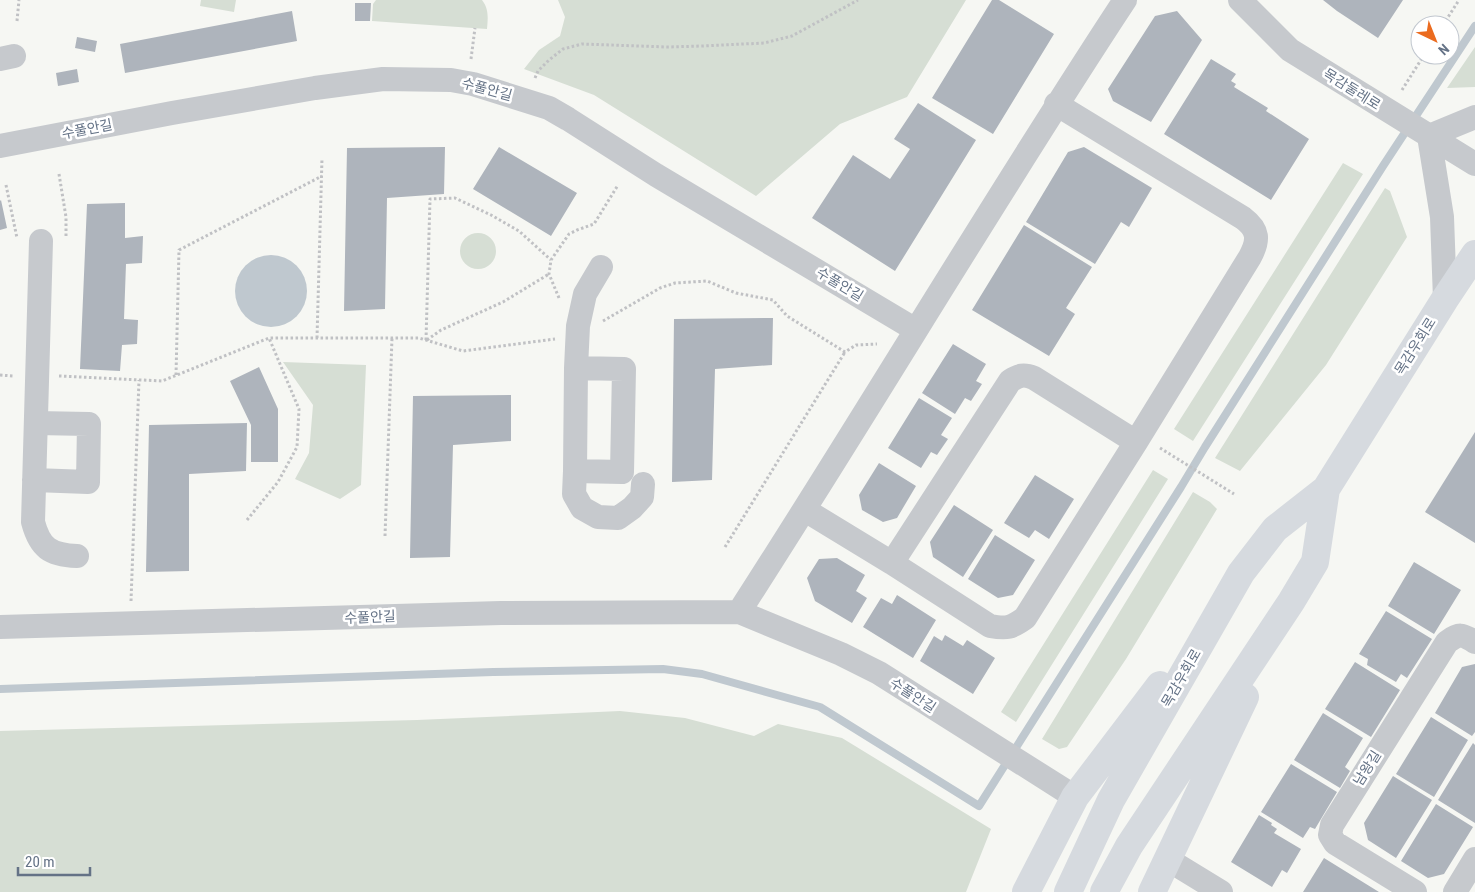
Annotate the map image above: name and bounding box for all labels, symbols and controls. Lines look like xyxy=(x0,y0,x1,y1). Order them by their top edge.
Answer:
north arrow xyxy=(1410,15,1460,65)
text: N xyxy=(1435,41,1452,58)
street label: 목감둘레로 xyxy=(1320,65,1384,113)
street label: 수풀안길 xyxy=(460,75,514,103)
street label: 수풀안길 xyxy=(60,116,114,142)
street label: 수풀안길 xyxy=(814,264,866,304)
street label: 목감우회로 xyxy=(1391,314,1439,378)
street label: 수풀안길 xyxy=(344,608,396,626)
street label: 목감우회로 xyxy=(1158,646,1204,710)
street label: 수풀안길 xyxy=(887,674,939,716)
street label: 남왕길 xyxy=(1350,747,1384,789)
scale bar xyxy=(18,844,90,876)
text: 20 m xyxy=(25,853,55,871)

